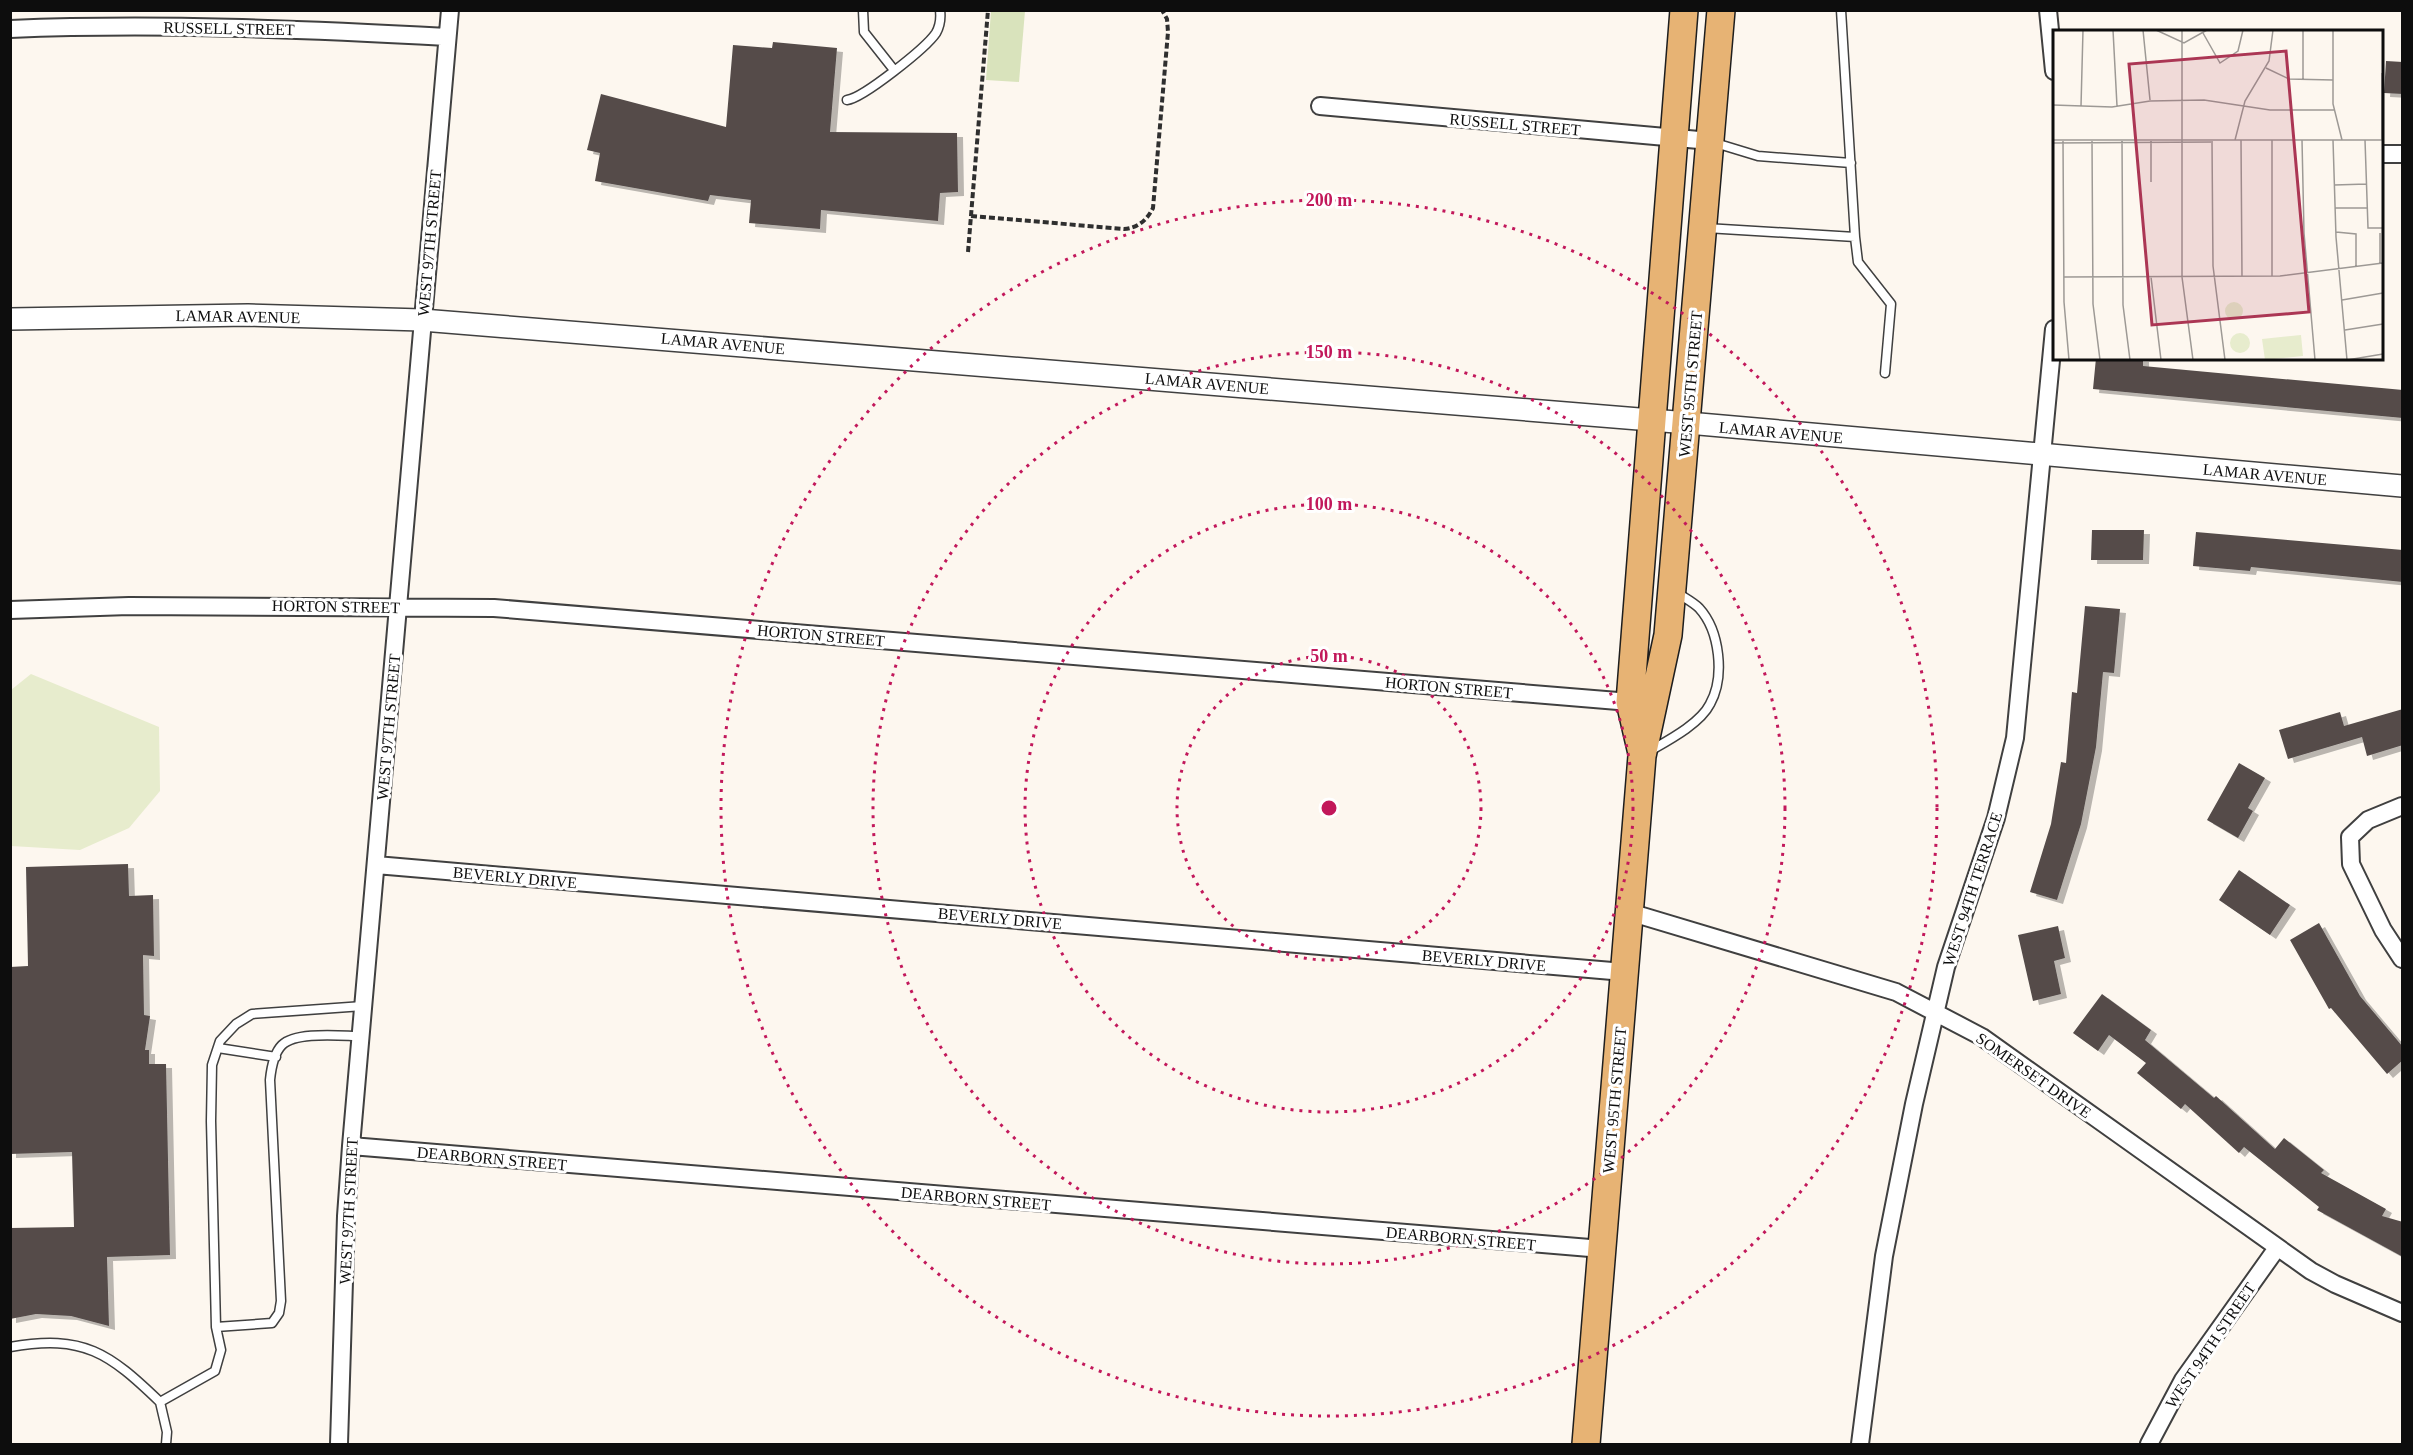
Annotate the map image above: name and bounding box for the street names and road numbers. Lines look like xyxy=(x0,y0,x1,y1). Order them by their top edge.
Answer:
street label: RUSSELL STREET xyxy=(163,19,295,38)
street label: RUSSELL STREET xyxy=(1449,110,1581,139)
street label: WEST 97TH STREET xyxy=(415,169,444,317)
street label: LAMAR AVENUE xyxy=(176,307,300,326)
street label: WEST 95TH STREET xyxy=(1676,310,1705,458)
street label: LAMAR AVENUE xyxy=(660,330,786,357)
street label: LAMAR AVENUE xyxy=(1144,370,1270,397)
street label: LAMAR AVENUE xyxy=(1718,419,1844,446)
street label: LAMAR AVENUE xyxy=(2202,461,2328,488)
street label: HORTON STREET xyxy=(272,597,400,616)
street label: HORTON STREET xyxy=(756,621,886,650)
street label: WEST 97TH STREET xyxy=(374,653,403,801)
street label: HORTON STREET xyxy=(1384,673,1514,702)
street label: WEST 94TH TERRACE xyxy=(1939,810,2005,968)
street label: BEVERLY DRIVE xyxy=(452,864,578,891)
street label: BEVERLY DRIVE xyxy=(937,905,1063,932)
street label: BEVERLY DRIVE xyxy=(1421,947,1547,974)
street label: WEST 95TH STREET xyxy=(1600,1026,1629,1174)
street label: SOMERSET DRIVE xyxy=(1973,1029,2094,1121)
street label: WEST 97TH STREET xyxy=(336,1137,361,1285)
street label: DEARBORN STREET xyxy=(416,1143,568,1174)
street label: DEARBORN STREET xyxy=(900,1183,1052,1214)
street label: DEARBORN STREET xyxy=(1385,1223,1537,1254)
street label: WEST 94TH STREET xyxy=(2162,1279,2259,1411)

